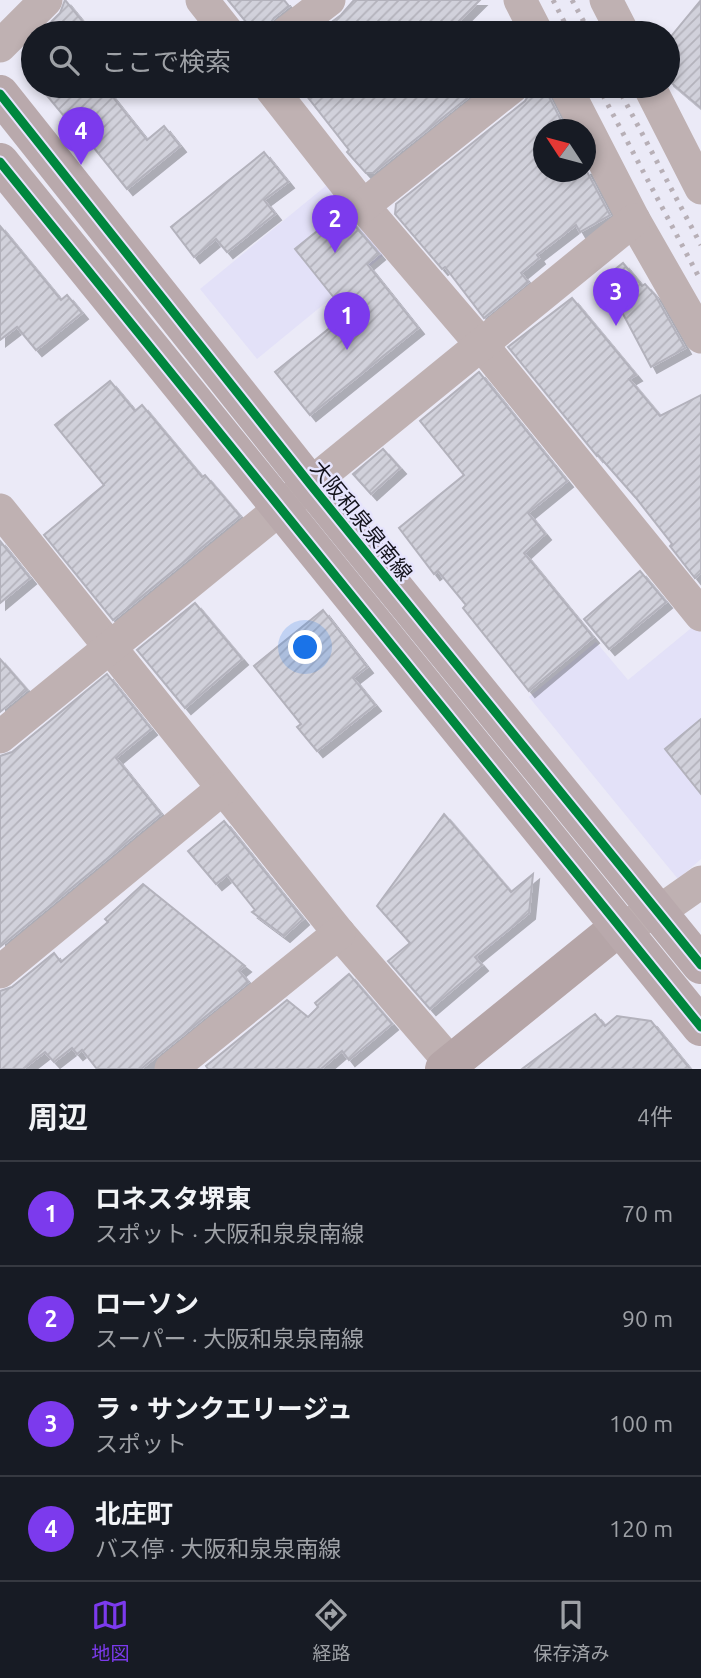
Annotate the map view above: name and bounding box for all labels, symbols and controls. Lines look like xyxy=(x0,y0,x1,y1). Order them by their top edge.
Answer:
search box xyxy=(21,21,680,98)
icon: search xyxy=(45,41,83,79)
text: ここで検索 xyxy=(101,47,231,76)
pin: 4 xyxy=(58,107,104,165)
north arrow xyxy=(533,119,596,182)
pin: 2 xyxy=(312,195,358,253)
pin: 3 xyxy=(593,268,639,326)
pin: 1 xyxy=(324,292,370,350)
street label: 大阪和泉泉南線 xyxy=(306,455,418,585)
your location xyxy=(288,630,322,664)
text: 周辺 xyxy=(28,1100,88,1134)
text: 4件 xyxy=(637,1104,673,1129)
text: ロネスタ堺東 xyxy=(95,1184,251,1213)
text: 1 xyxy=(45,1201,57,1226)
text: 70 m xyxy=(622,1201,673,1226)
text: スポット · 大阪和泉泉南線 xyxy=(95,1221,364,1246)
text: ローソン xyxy=(95,1289,199,1318)
text: 2 xyxy=(45,1306,57,1331)
text: 90 m xyxy=(622,1306,673,1331)
text: スーパー · 大阪和泉泉南線 xyxy=(95,1326,364,1351)
text: ラ・サンクエリージュ xyxy=(95,1394,353,1423)
text: 3 xyxy=(45,1411,57,1436)
text: 100 m xyxy=(609,1411,673,1436)
text: スポット xyxy=(95,1431,187,1456)
text: 北庄町 xyxy=(95,1499,173,1528)
text: 4 xyxy=(45,1516,57,1541)
text: 120 m xyxy=(609,1516,673,1541)
text: バス停 · 大阪和泉泉南線 xyxy=(95,1536,341,1561)
tab: 地図 xyxy=(91,1596,130,1665)
tab: 経路 xyxy=(312,1596,351,1665)
tab: 保存済み xyxy=(533,1596,610,1665)

